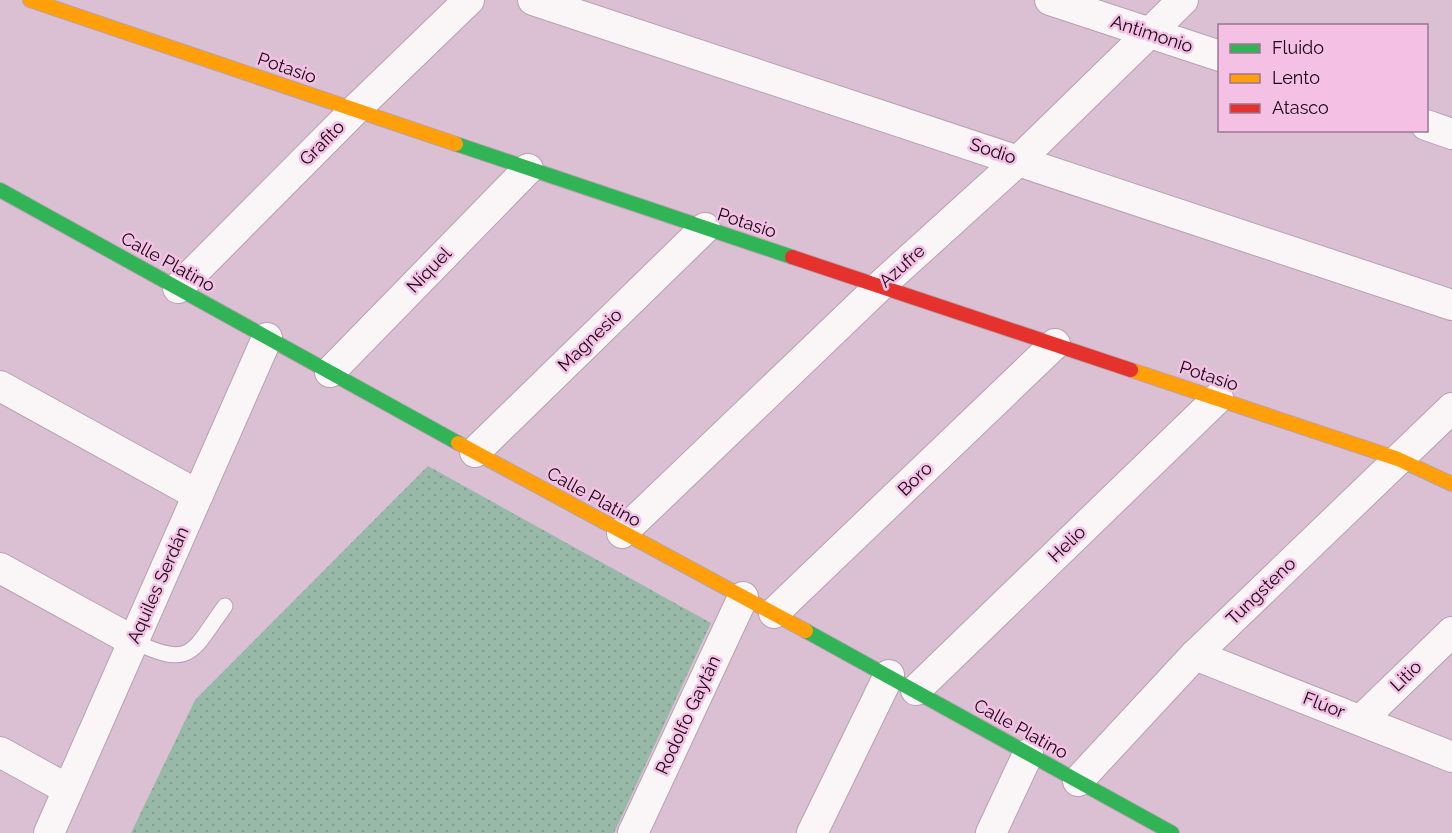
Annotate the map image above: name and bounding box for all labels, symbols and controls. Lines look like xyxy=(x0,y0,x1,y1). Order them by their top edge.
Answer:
street label: Antimonio xyxy=(1109,10,1196,57)
legend xyxy=(1218,24,1428,132)
text: Fluido xyxy=(1272,37,1324,58)
street label: Potasio xyxy=(255,48,320,87)
text: Lento xyxy=(1272,67,1320,88)
text: Atasco xyxy=(1272,97,1329,118)
street label: Grafito xyxy=(295,116,349,169)
street label: Sodio xyxy=(967,133,1019,168)
street label: Potasio xyxy=(715,203,780,242)
street label: Calle Platino xyxy=(118,227,219,296)
street label: Azufre xyxy=(874,239,929,292)
street label: Níquel xyxy=(402,242,455,297)
street label: Magnesio xyxy=(553,304,626,375)
street label: Potasio xyxy=(1177,356,1242,395)
street label: Boro xyxy=(893,457,936,500)
street label: Calle Platino xyxy=(544,462,645,531)
street label: Helio xyxy=(1044,521,1090,566)
street label: Aquiles Serdán xyxy=(122,523,193,646)
street label: Tungsteno xyxy=(1222,552,1300,629)
street label: Rodolfo Gaytán xyxy=(651,652,724,777)
street label: Litio xyxy=(1386,656,1426,695)
street label: Flúor xyxy=(1300,687,1349,722)
street label: Calle Platino xyxy=(971,694,1072,763)

